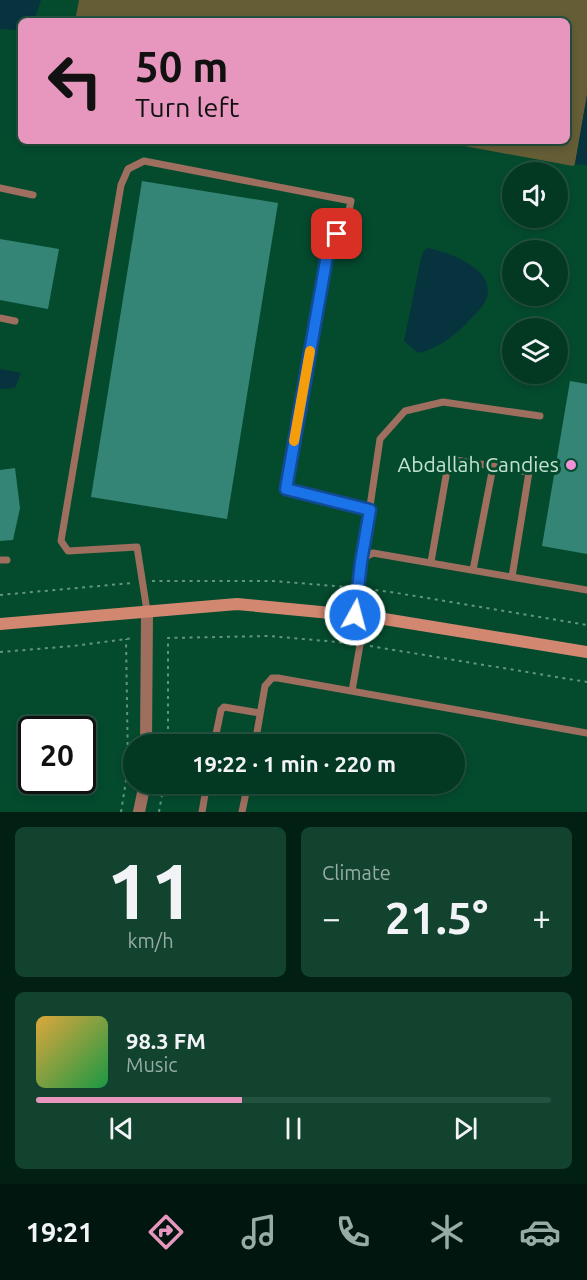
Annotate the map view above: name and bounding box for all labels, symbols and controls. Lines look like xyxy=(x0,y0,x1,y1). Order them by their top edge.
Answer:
icon: left xyxy=(36,42,114,120)
text: 50 m xyxy=(135,43,229,90)
text: Turn left xyxy=(135,92,239,122)
map controls xyxy=(502,162,568,384)
button: sound xyxy=(502,162,568,228)
pin xyxy=(311,208,362,259)
icon: arrive xyxy=(320,217,353,250)
button: search xyxy=(502,240,568,306)
button: layers xyxy=(502,318,568,384)
place label: Abdallah Candies xyxy=(398,452,559,476)
marker: Abdallah Candies xyxy=(564,458,578,472)
position arrow xyxy=(323,583,387,647)
speed limit sign: 20 xyxy=(18,716,96,794)
text: 19:22 · 1 min · 220 m xyxy=(192,751,396,776)
text: 11 xyxy=(107,846,194,934)
text: Climate xyxy=(322,861,391,884)
text: 21.5° xyxy=(385,892,488,943)
text: − xyxy=(322,899,341,936)
text: + xyxy=(532,899,551,936)
text: km/h xyxy=(127,929,174,952)
text: 98.3 FM xyxy=(126,1028,206,1053)
text: Music xyxy=(126,1053,178,1076)
icon: previous xyxy=(105,1112,138,1145)
icon: pause xyxy=(277,1112,310,1145)
icon: next xyxy=(449,1112,482,1145)
icon: directions xyxy=(145,1211,187,1253)
icon: music xyxy=(238,1211,280,1253)
icon: phone xyxy=(332,1211,374,1253)
icon: climate xyxy=(426,1211,468,1253)
icon: car xyxy=(519,1211,561,1253)
text: 19:21 xyxy=(26,1217,93,1247)

